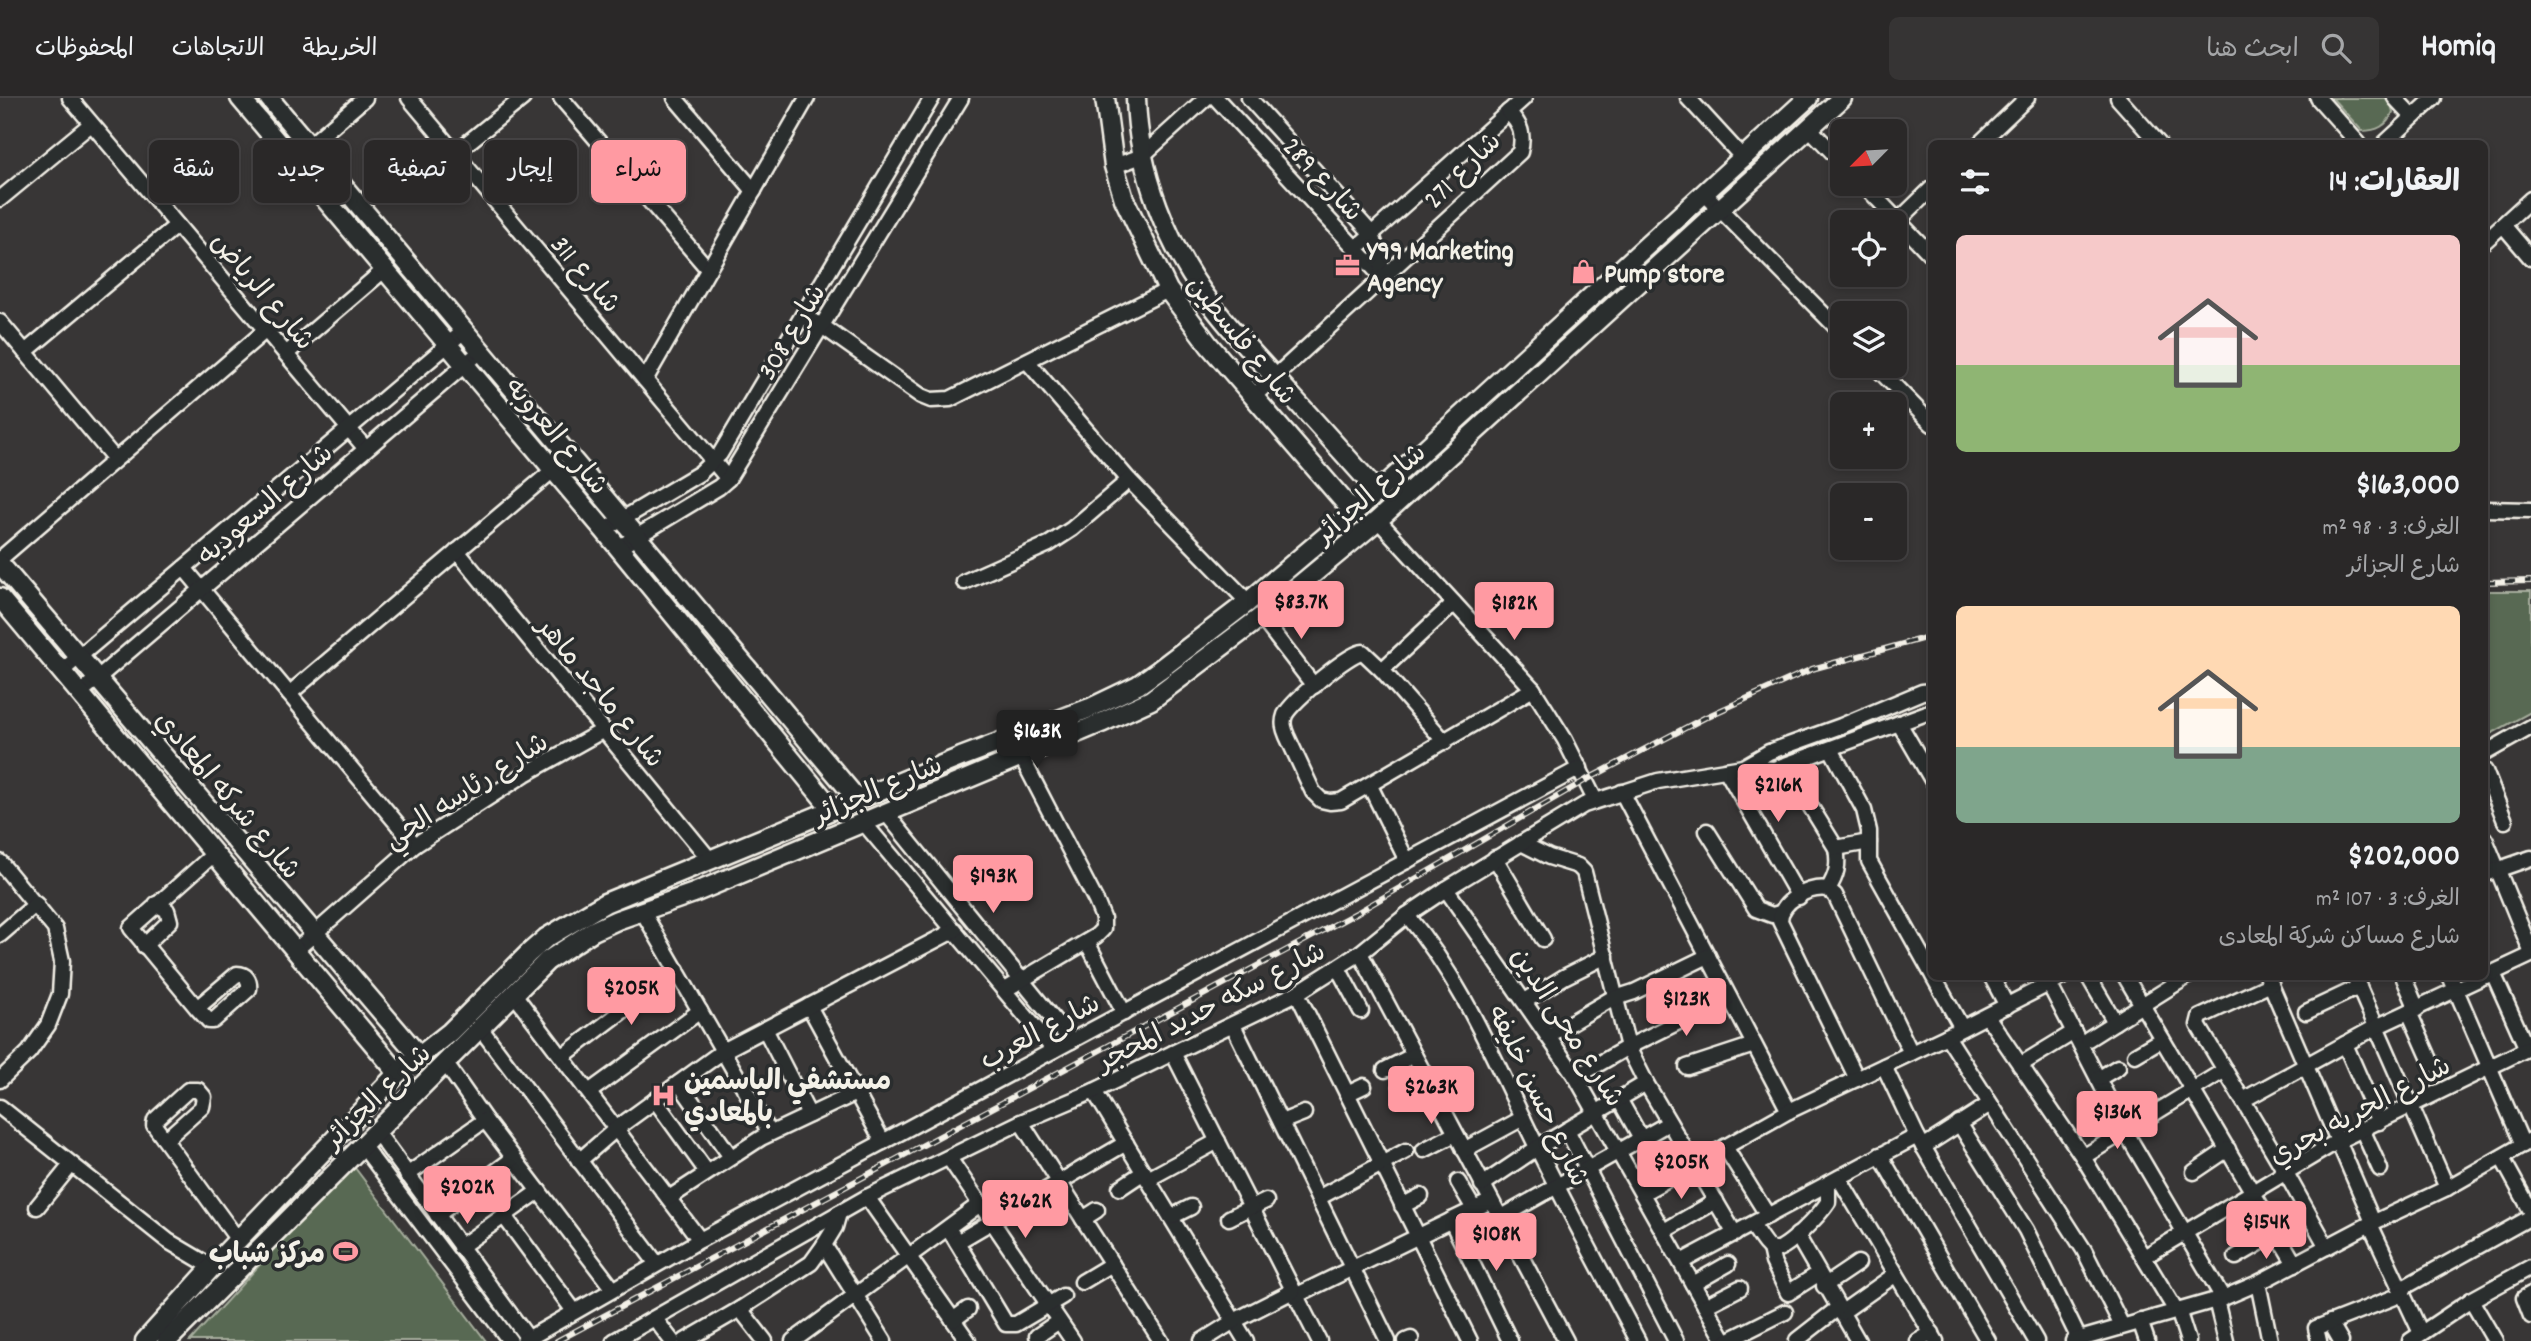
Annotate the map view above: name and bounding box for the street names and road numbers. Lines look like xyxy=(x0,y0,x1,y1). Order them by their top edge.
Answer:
street label: شارع 271 xyxy=(1416,124,1513,221)
street label: شارع 289 xyxy=(1270,130,1370,233)
street label: شارع الرياض xyxy=(199,225,322,361)
street label: شارع 311 xyxy=(538,228,628,324)
street label: شارع فلسطين xyxy=(1174,269,1304,416)
street label: شارع 308 xyxy=(750,278,839,389)
street label: شارع العروبه xyxy=(493,371,616,506)
street label: شارع السعوديه xyxy=(190,436,344,577)
street label: شارع الجزائر xyxy=(1306,436,1437,557)
street label: شارع ماجد ماهر xyxy=(523,608,672,779)
street label: شارع شركه المعادي xyxy=(142,704,308,891)
street label: شارع رئاسه الحي xyxy=(377,725,558,862)
street label: شارع الجزائر xyxy=(806,747,950,839)
street label: شارع سكه حديد المحجر xyxy=(1089,934,1334,1086)
street label: شارع محى الدين xyxy=(1498,941,1632,1117)
street label: شارع العرب xyxy=(974,986,1109,1083)
street label: شارع حسن خليفه xyxy=(1474,1000,1597,1195)
street label: شارع الجزائر xyxy=(315,1037,443,1162)
street label: شارع الحريه بحري xyxy=(2263,1049,2460,1178)

